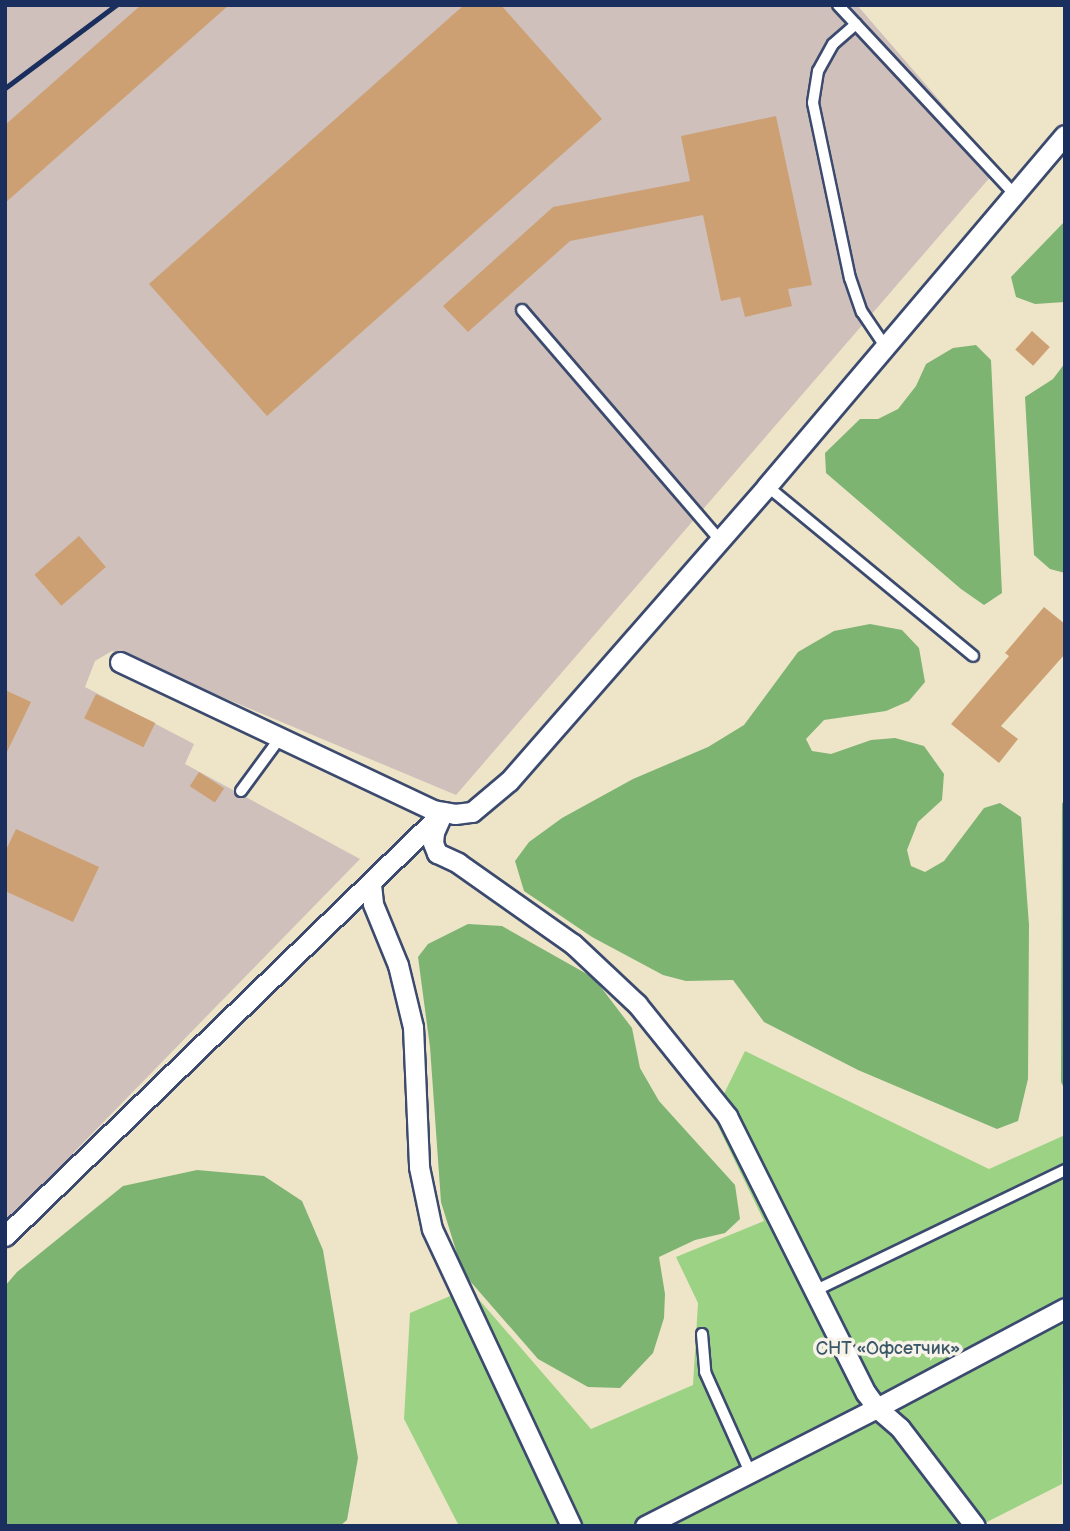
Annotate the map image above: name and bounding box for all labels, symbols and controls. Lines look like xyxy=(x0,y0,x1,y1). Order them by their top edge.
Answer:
park label: СНТ «Офсетчик» xyxy=(816,1338,960,1360)

